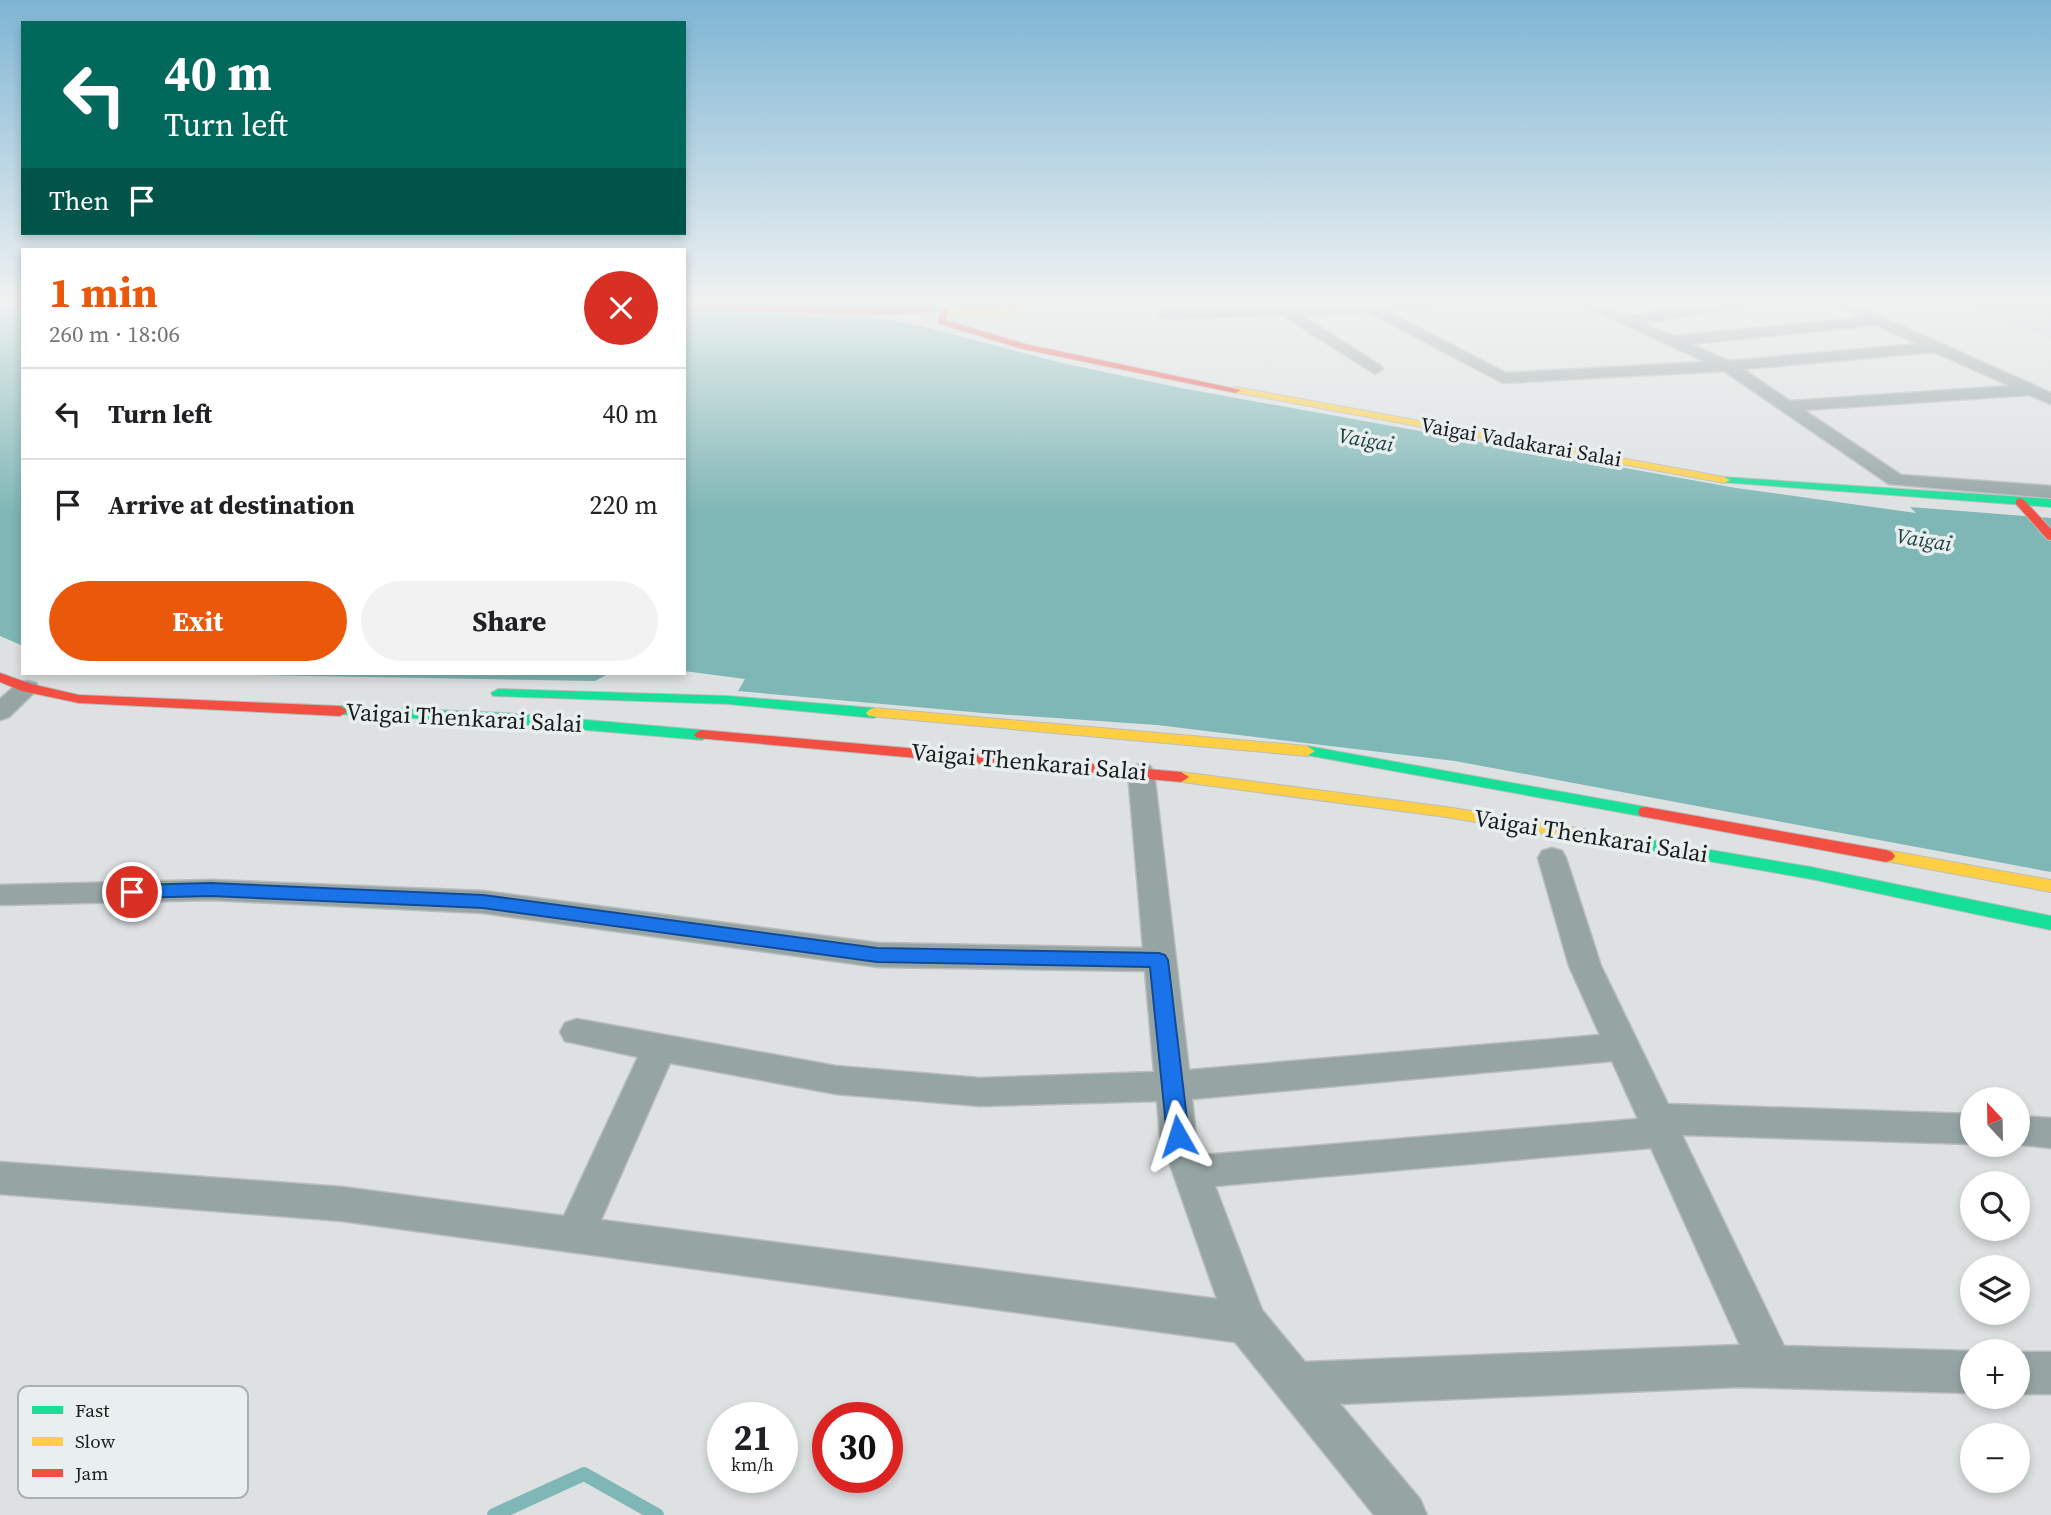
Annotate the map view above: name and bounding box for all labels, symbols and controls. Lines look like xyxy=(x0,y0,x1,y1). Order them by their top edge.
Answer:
text: 40 m xyxy=(164,39,272,106)
icon: left xyxy=(49,49,140,140)
text: Turn left xyxy=(164,103,288,147)
icon: arrive xyxy=(123,182,161,220)
text: Then xyxy=(49,183,109,219)
text: 1 min xyxy=(49,263,158,321)
button: close xyxy=(584,271,658,345)
text: 260 m · 18:06 xyxy=(49,318,180,350)
icon: left xyxy=(49,395,87,433)
text: Turn left xyxy=(108,396,212,432)
text: 40 m xyxy=(603,396,658,432)
street label: Vaigai Vadakarai Salai xyxy=(1418,410,1624,473)
water label: Vaigai xyxy=(1336,420,1397,459)
icon: arrive xyxy=(49,486,87,524)
text: Arrive at destination xyxy=(108,487,355,523)
text: 220 m xyxy=(590,487,658,523)
water label: Vaigai xyxy=(1894,521,1955,558)
button: Exit xyxy=(49,581,347,661)
button: Share xyxy=(361,581,658,661)
street label: Vaigai Thenkarai Salai xyxy=(345,695,583,740)
street label: Vaigai Thenkarai Salai xyxy=(910,735,1148,788)
street label: Vaigai Thenkarai Salai xyxy=(1472,801,1711,870)
pin xyxy=(102,862,162,922)
icon: arrive xyxy=(113,873,151,911)
north arrow xyxy=(1960,1087,2030,1157)
map controls xyxy=(1960,1087,2030,1493)
position arrow xyxy=(1141,1099,1215,1173)
button: search xyxy=(1960,1171,2030,1241)
button: layers xyxy=(1960,1255,2030,1325)
button: + xyxy=(1960,1339,2030,1409)
legend xyxy=(18,1386,248,1498)
text: Fast xyxy=(75,1397,110,1423)
speed limit sign: 30 xyxy=(812,1402,903,1493)
text: 21 xyxy=(734,1414,771,1462)
button: − xyxy=(1960,1423,2030,1493)
text: Slow xyxy=(75,1428,116,1454)
text: km/h xyxy=(731,1452,774,1477)
text: Jam xyxy=(74,1460,108,1486)

